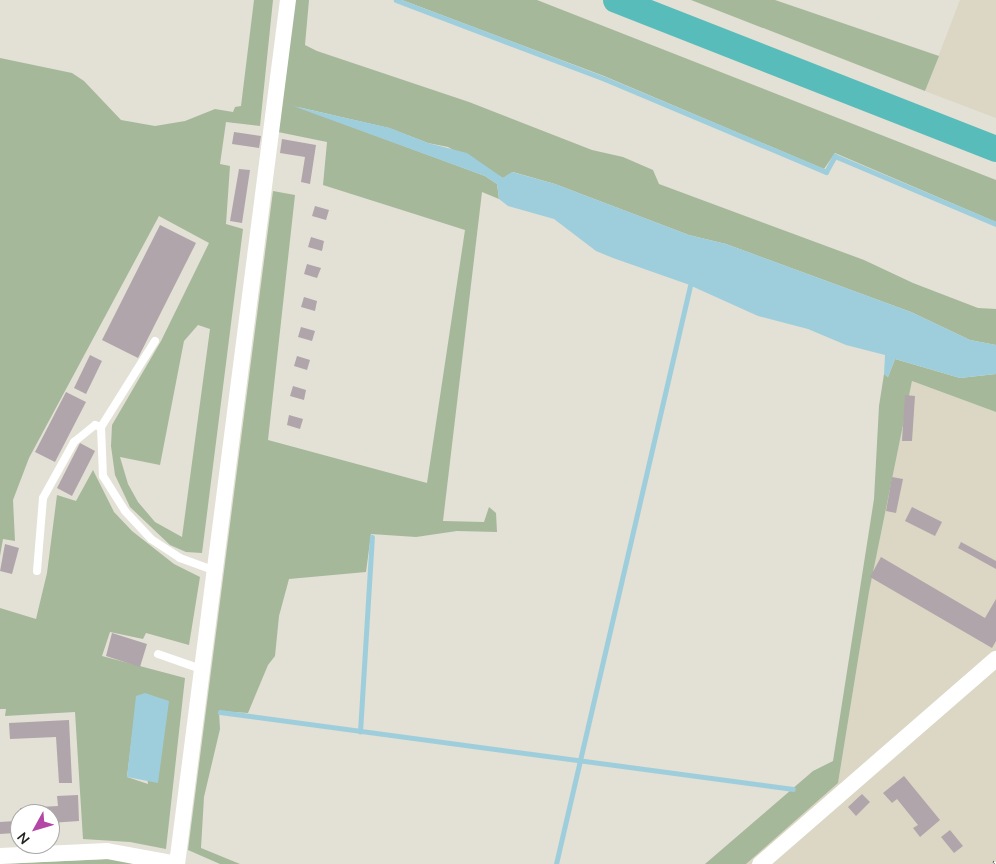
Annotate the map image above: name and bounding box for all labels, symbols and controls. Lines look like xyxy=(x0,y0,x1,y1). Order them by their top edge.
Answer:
north arrow xyxy=(10,804,60,854)
text: N xyxy=(13,828,34,848)

